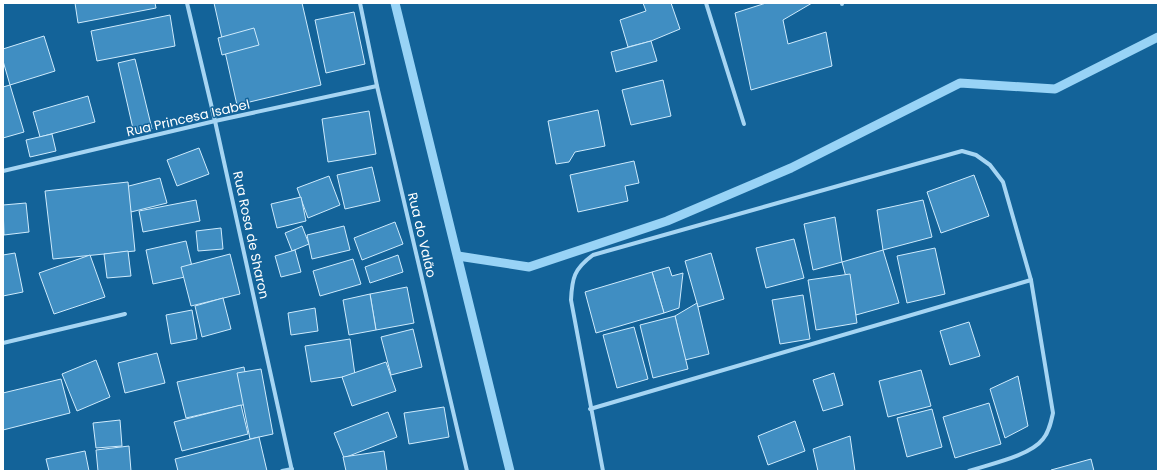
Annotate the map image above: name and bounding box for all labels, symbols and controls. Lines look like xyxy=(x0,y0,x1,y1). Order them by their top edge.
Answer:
street label: Rua Princesa Isabel xyxy=(124,95,252,141)
street label: Rua Rosa de Sharon xyxy=(228,169,274,301)
street label: Rua do Valão xyxy=(403,191,441,279)

